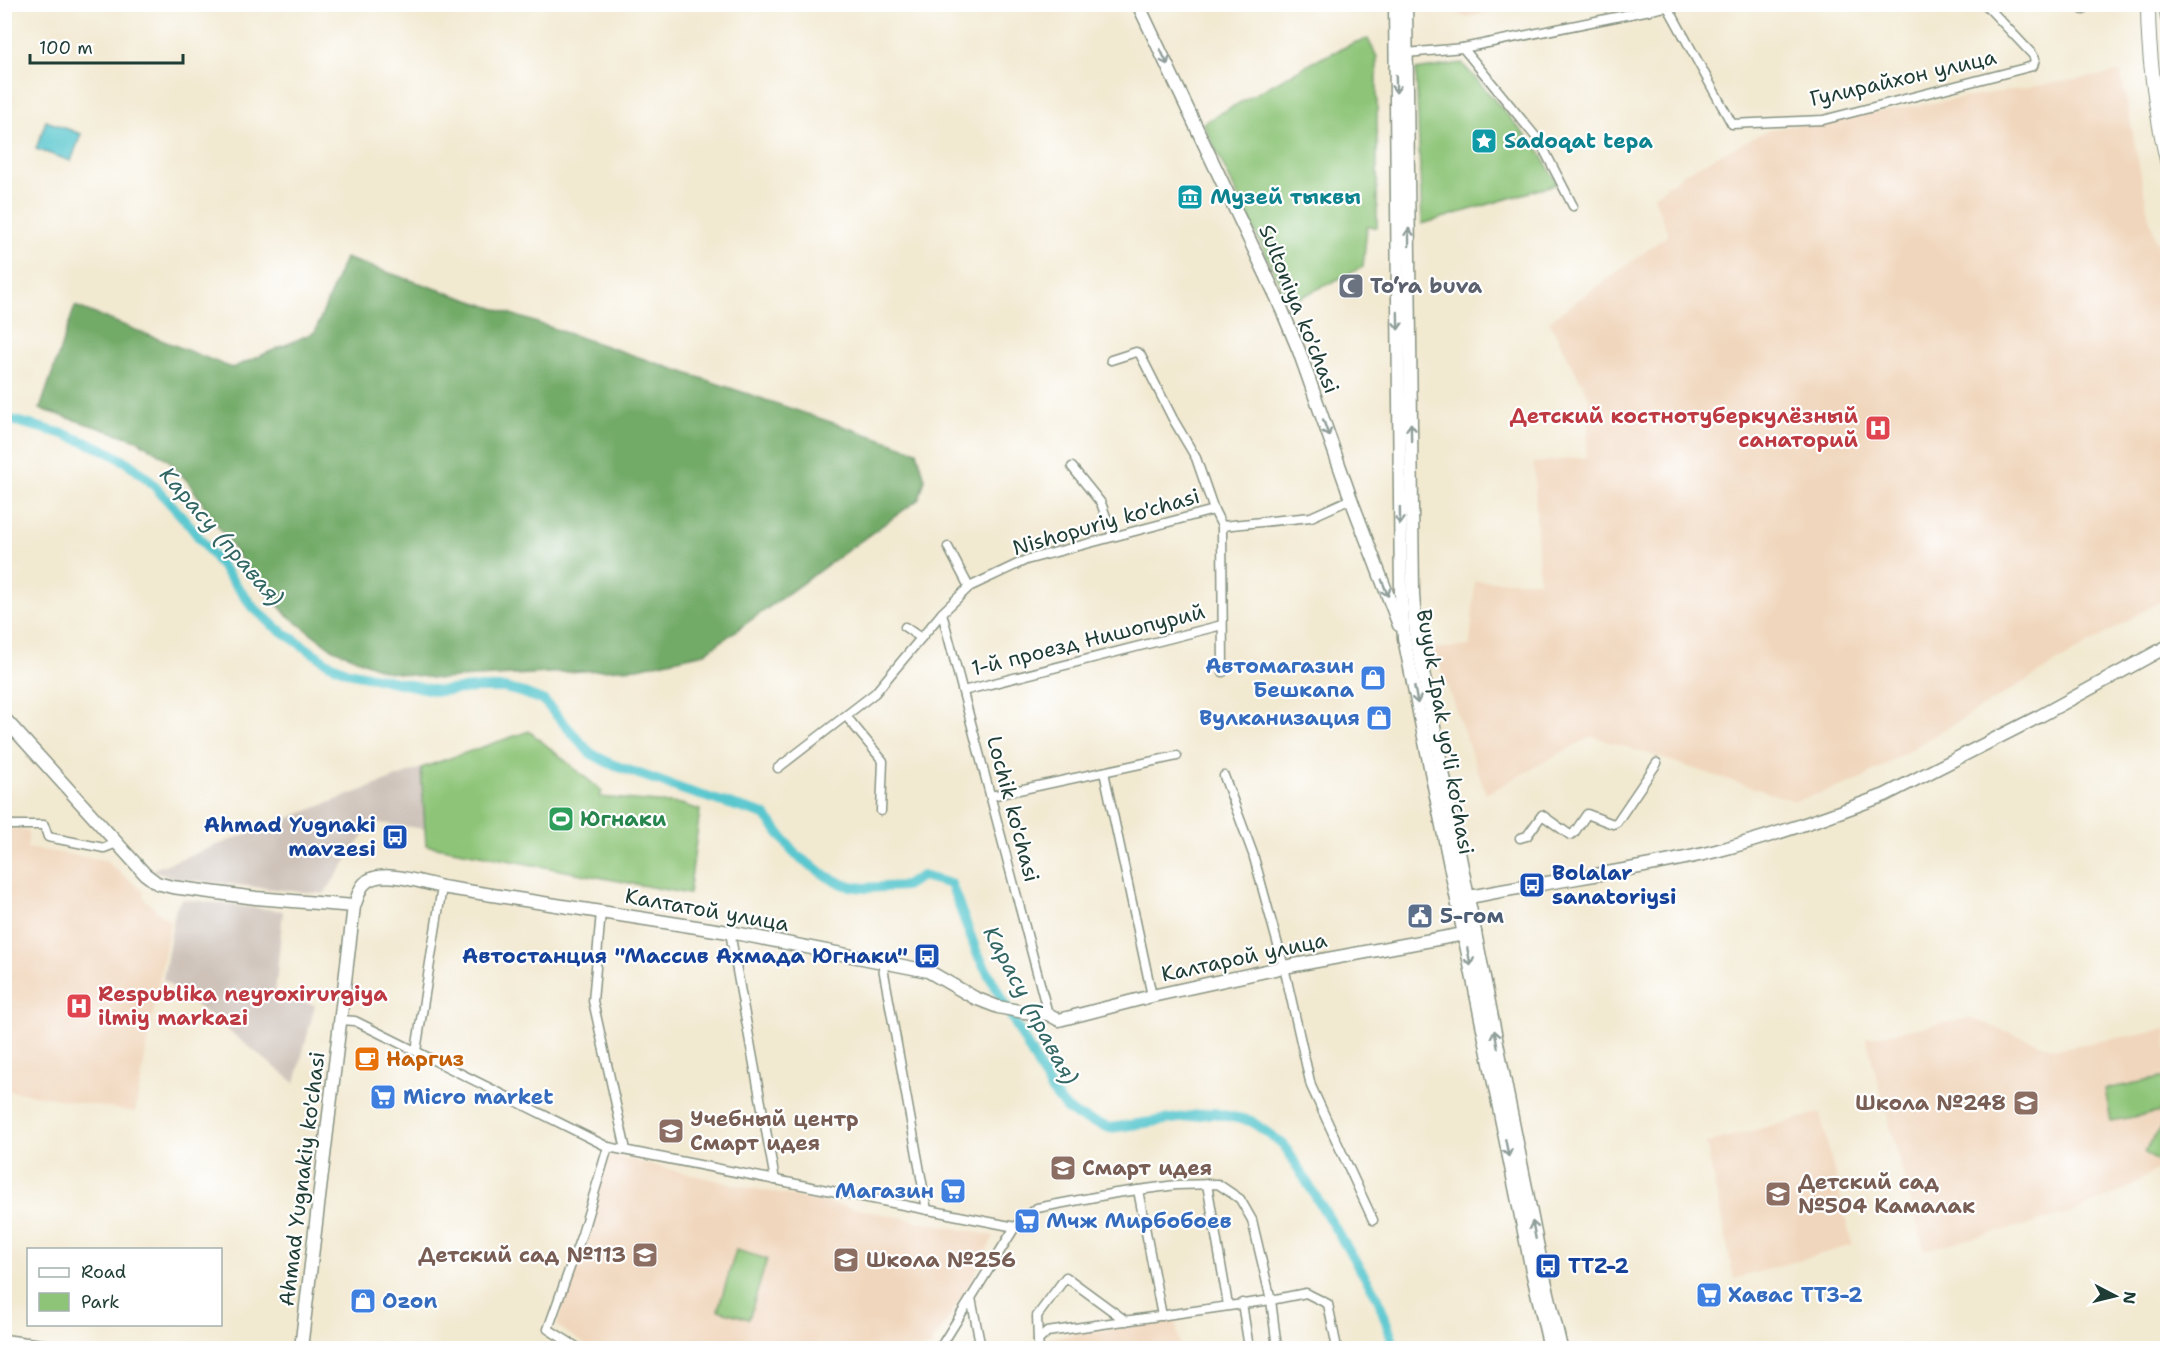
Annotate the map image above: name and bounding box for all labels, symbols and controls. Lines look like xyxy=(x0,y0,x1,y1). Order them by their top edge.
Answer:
scale bar xyxy=(30,27,183,65)
text: 100 m xyxy=(39,36,93,60)
street label: Гулирайхон улица xyxy=(1807,43,1999,113)
one-way arrow xyxy=(1159,47,1171,65)
one-way arrow xyxy=(1390,73,1402,93)
place icon: Sadoqat tepa xyxy=(1469,126,1499,156)
place label: Sadoqat tepa xyxy=(1504,127,1654,155)
museum icon: Музей тыквы xyxy=(1175,182,1205,212)
place label: Музей тыквы xyxy=(1210,183,1361,211)
street label: Sultoniya ko'chasi xyxy=(1252,220,1346,398)
one-way arrow xyxy=(1403,227,1414,247)
mosque icon: To‘ra buva xyxy=(1336,271,1366,301)
place label: To‘ra buva xyxy=(1370,272,1483,300)
one-way arrow xyxy=(1392,310,1404,330)
place label: Детский костнотуберкулёзный санаторий xyxy=(1510,402,1858,454)
hospital icon: Детский костнотуберкулёзный санаторий xyxy=(1863,413,1893,443)
one-way arrow xyxy=(1321,418,1332,437)
one-way arrow xyxy=(1405,422,1417,442)
water label: Карасу (правая) xyxy=(153,461,290,612)
street label: Nishopuriy ko'chasi xyxy=(1009,482,1203,562)
one-way arrow xyxy=(1394,505,1406,525)
one-way arrow xyxy=(1380,579,1391,597)
street label: 1-й проезд Нишопурий xyxy=(968,597,1208,683)
street label: Buyuk Ipak yo'li ko'chasi xyxy=(1410,607,1480,857)
place label: Автомагазин Бешкапа xyxy=(1205,652,1355,704)
shop icon: Автомагазин Бешкапа xyxy=(1358,663,1388,693)
one-way arrow xyxy=(1410,685,1422,704)
shop icon: Вулканизация xyxy=(1364,703,1394,733)
place label: Вулканизация xyxy=(1199,704,1360,732)
street label: Lochik ko'chasi xyxy=(980,733,1046,885)
sports icon: Югнаки xyxy=(546,804,576,834)
place label: Югнаки xyxy=(580,805,667,833)
place label: Ahmad Yugnaki mavzesi xyxy=(204,811,376,863)
bus stop icon: Ahmad Yugnaki mavzesi xyxy=(380,822,410,852)
place label: Bolalar sanatoriysi xyxy=(1552,859,1676,911)
bus stop icon: Bolalar sanatoriysi xyxy=(1517,870,1547,900)
street label: Калтатой улица xyxy=(623,882,791,938)
public building icon: 5-гом xyxy=(1405,901,1435,931)
place label: 5-гом xyxy=(1440,902,1504,930)
water label: Карасу (правая) xyxy=(977,921,1085,1089)
street label: Калтарой улица xyxy=(1159,926,1329,988)
bus stop icon: Автостанция "Массив Ахмада Югнаки" xyxy=(912,941,942,971)
place label: Автостанция "Массив Ахмада Югнаки" xyxy=(462,942,908,970)
one-way arrow xyxy=(1464,947,1475,966)
place label: Respublika neyroxirurgiya ilmiy markazi xyxy=(98,980,388,1032)
hospital icon: Respublika neyroxirurgiya ilmiy markazi xyxy=(64,991,94,1021)
one-way arrow xyxy=(1490,1030,1501,1049)
cafe icon: Наргиз xyxy=(352,1044,382,1074)
place label: Наргиз xyxy=(386,1045,464,1073)
street label: Ahmad Yugnakiy ko'chasi xyxy=(272,1050,332,1308)
supermarket icon: Micro market xyxy=(368,1082,398,1112)
place label: Micro market xyxy=(403,1083,553,1111)
school or university icon: Школа №248 xyxy=(2011,1088,2041,1118)
place label: Школа №248 xyxy=(1855,1089,2006,1117)
place label: Учебный центр Смарт идея xyxy=(690,1105,859,1157)
school or university icon: Учебный центр Смарт идея xyxy=(656,1116,686,1146)
one-way arrow xyxy=(1502,1138,1513,1158)
school or university icon: Смарт идея xyxy=(1048,1153,1078,1183)
place label: Смарт идея xyxy=(1082,1154,1212,1182)
place label: Детский сад №504 Камалак xyxy=(1798,1168,1975,1220)
supermarket icon: Магазин xyxy=(938,1176,968,1206)
place label: Магазин xyxy=(835,1177,934,1205)
school or university icon: Детский сад №504 Камалак xyxy=(1763,1179,1793,1209)
supermarket icon: Мчж Мирбобоев xyxy=(1012,1206,1042,1236)
place label: Мчж Мирбобоев xyxy=(1046,1207,1232,1235)
one-way arrow xyxy=(1528,1221,1539,1240)
school or university icon: Детский сад №113 xyxy=(630,1240,660,1270)
place label: Детский сад №113 xyxy=(418,1241,626,1269)
school or university icon: Школа №256 xyxy=(831,1245,861,1275)
place label: Школа №256 xyxy=(866,1246,1016,1274)
legend xyxy=(27,1248,222,1326)
bus stop icon: TTZ-2 xyxy=(1533,1251,1563,1281)
place label: TTZ-2 xyxy=(1568,1252,1629,1280)
text: Road xyxy=(81,1260,126,1284)
north arrow xyxy=(2085,1266,2145,1326)
supermarket icon: Хавас ТТЗ-2 xyxy=(1694,1280,1724,1310)
place label: Хавас ТТЗ-2 xyxy=(1728,1281,1863,1309)
shop icon: Ozon xyxy=(348,1286,378,1316)
place label: Ozon xyxy=(382,1287,437,1315)
text: Park xyxy=(81,1290,120,1314)
text: N xyxy=(2118,1290,2141,1305)

